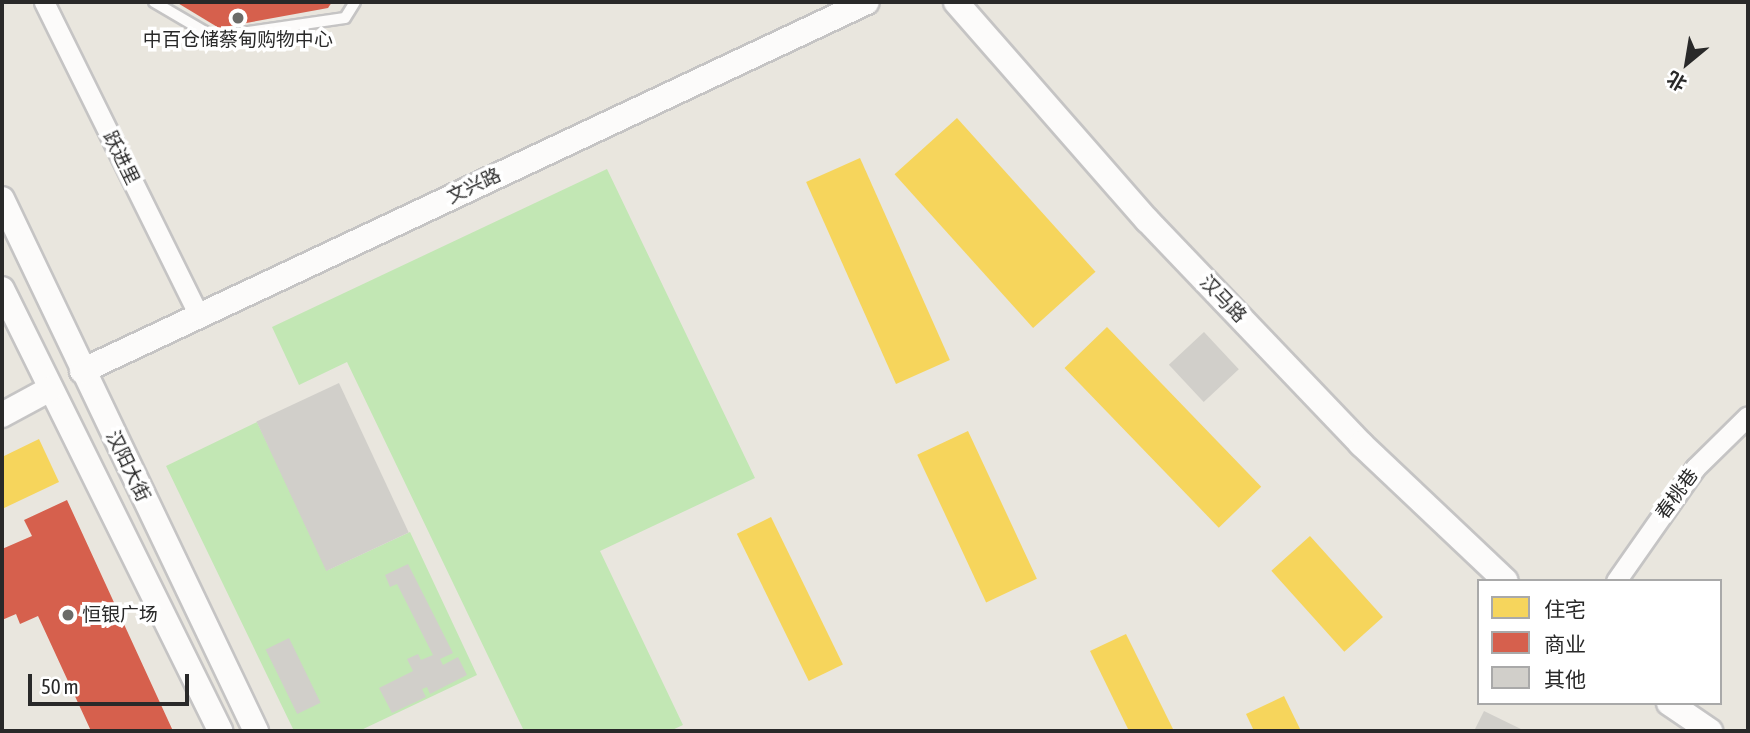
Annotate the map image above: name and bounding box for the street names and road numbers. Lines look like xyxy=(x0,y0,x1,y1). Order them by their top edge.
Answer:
street label: 跃进里 xyxy=(98,127,144,189)
street label: 文兴路 xyxy=(443,164,505,208)
street label: 汉马路 xyxy=(1195,271,1251,327)
street label: 汉阳大街 xyxy=(101,427,155,505)
street label: 春桃巷 xyxy=(1651,464,1703,524)

